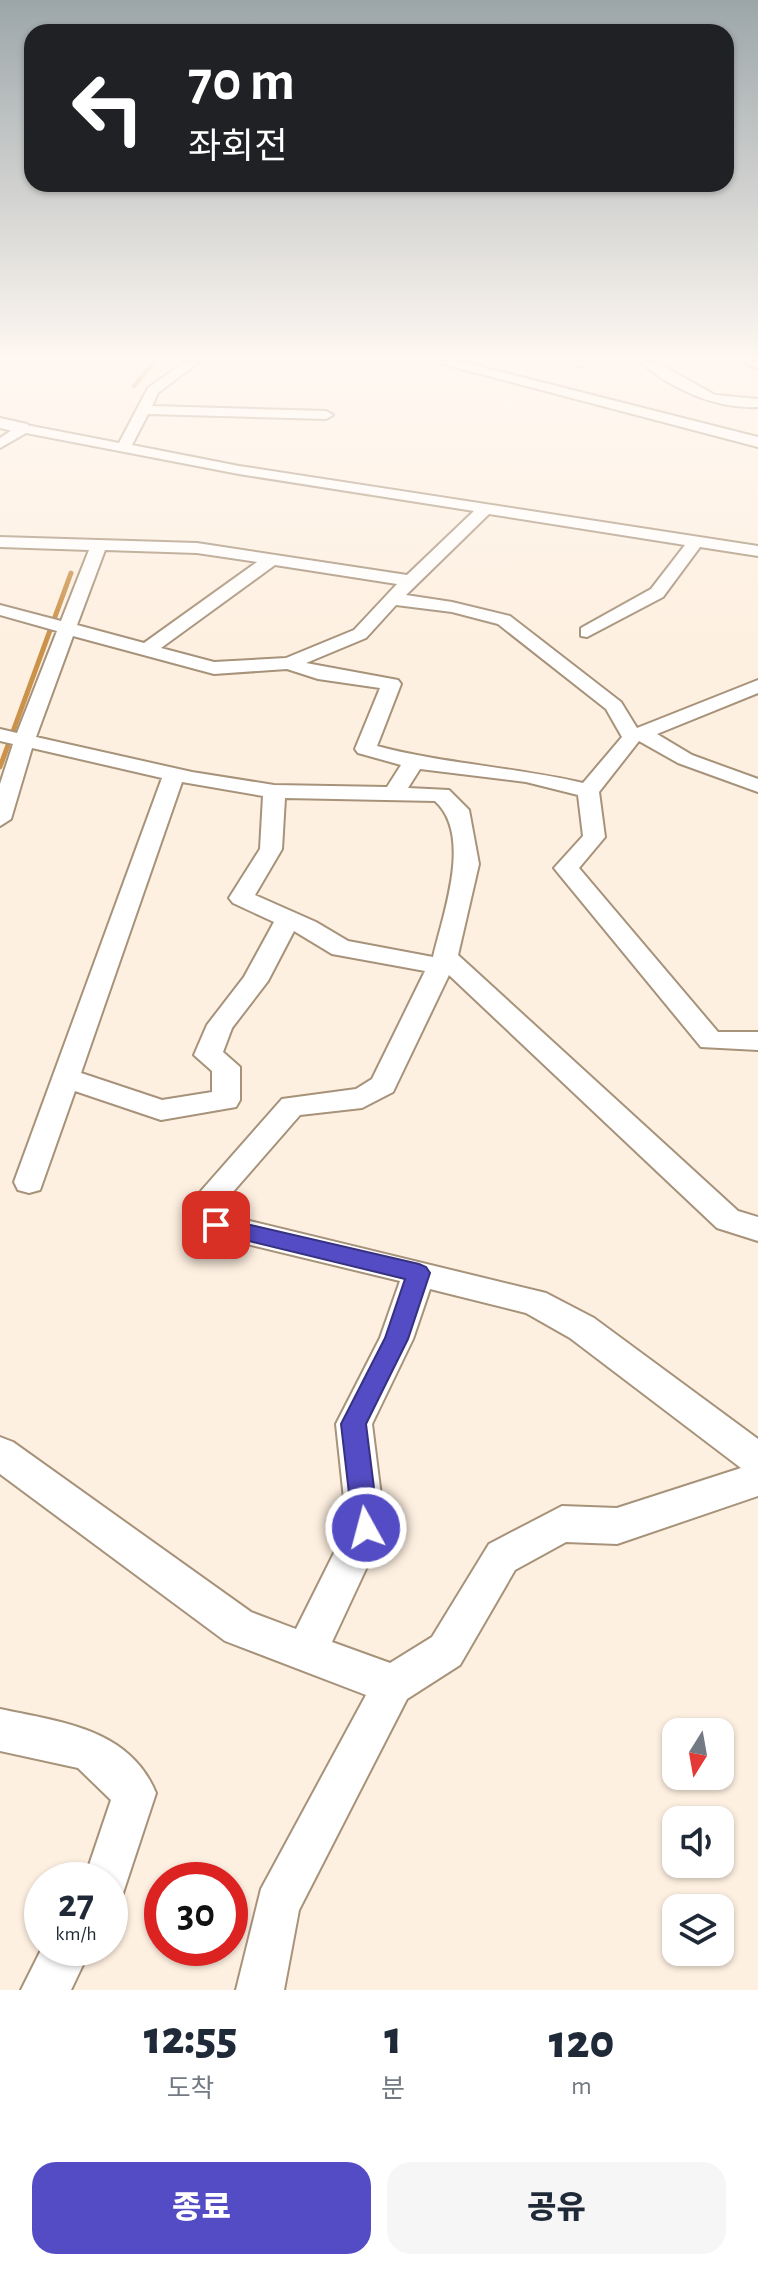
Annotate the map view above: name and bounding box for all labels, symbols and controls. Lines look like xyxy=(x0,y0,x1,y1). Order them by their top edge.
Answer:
text: 70 m xyxy=(188,54,295,110)
icon: left xyxy=(56,56,160,160)
text: 좌회전 xyxy=(188,129,287,165)
pin xyxy=(182,1191,250,1259)
icon: arrive xyxy=(194,1203,238,1247)
position arrow xyxy=(324,1486,408,1570)
north arrow xyxy=(662,1718,734,1790)
map controls xyxy=(662,1718,734,1966)
button: sound xyxy=(662,1806,734,1878)
speed limit sign: 30 xyxy=(144,1862,248,1966)
text: 27 xyxy=(58,1884,94,1924)
button: layers xyxy=(662,1894,734,1966)
text: km/h xyxy=(55,1924,97,1944)
text: 12:55 xyxy=(144,2015,237,2063)
text: 1 xyxy=(384,2015,402,2063)
text: 120 xyxy=(549,2019,614,2067)
text: m xyxy=(571,2073,592,2099)
text: 도착 xyxy=(167,2076,214,2102)
text: 분 xyxy=(381,2076,405,2102)
button: 종료 xyxy=(32,2162,371,2254)
button: 공유 xyxy=(387,2162,726,2254)

